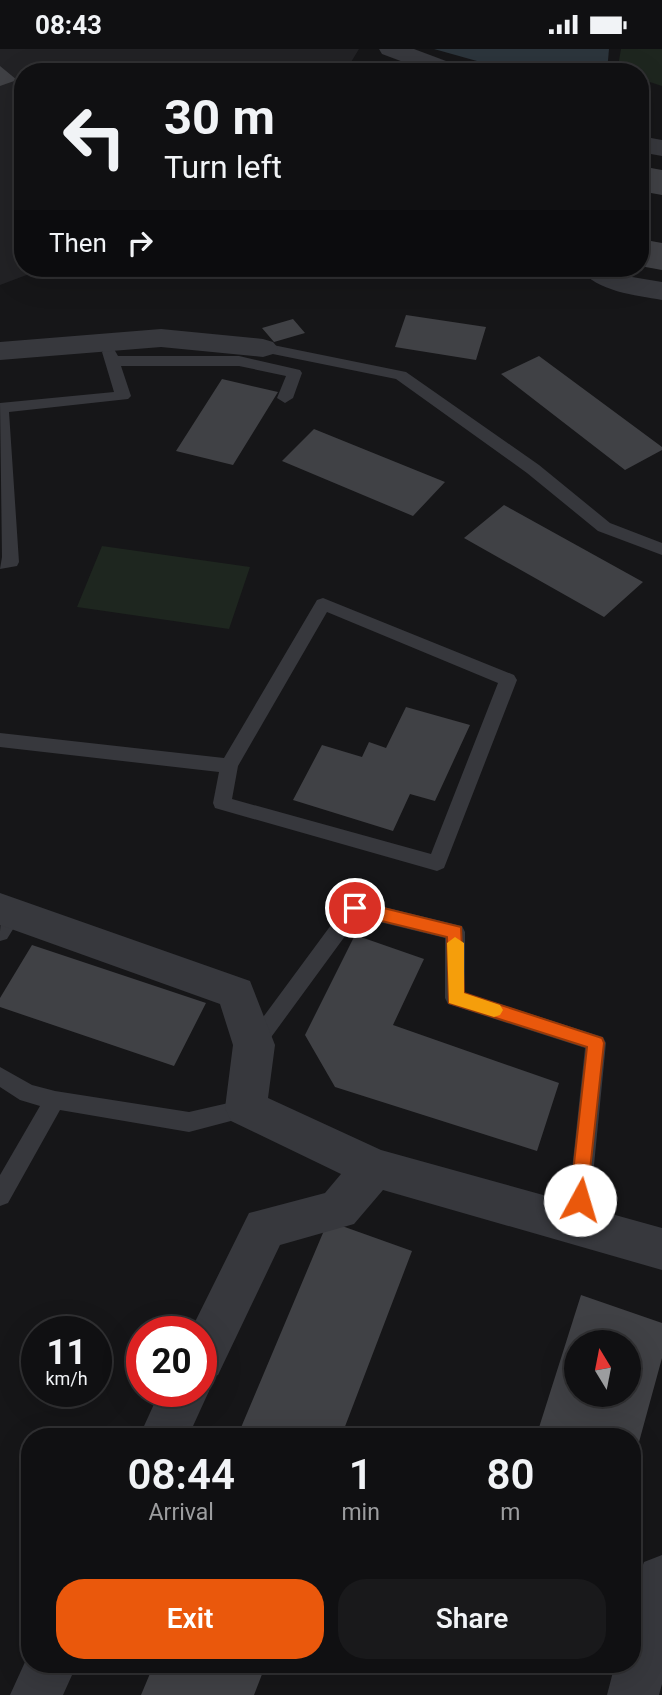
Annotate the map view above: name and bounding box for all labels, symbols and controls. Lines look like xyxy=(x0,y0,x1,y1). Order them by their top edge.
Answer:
text: 08:43 xyxy=(35,10,102,40)
text: 30 m xyxy=(164,89,275,146)
icon: left xyxy=(49,91,140,182)
text: Turn left xyxy=(164,148,282,186)
icon: right xyxy=(121,224,159,262)
text: Then xyxy=(49,228,107,258)
pin xyxy=(325,878,385,938)
icon: arrive xyxy=(336,889,374,927)
position arrow xyxy=(543,1163,617,1237)
speed limit sign: 20 xyxy=(126,1316,217,1407)
north arrow xyxy=(564,1330,640,1407)
map controls xyxy=(564,1330,641,1407)
text: 11 xyxy=(46,1332,87,1373)
text: km/h xyxy=(45,1368,88,1389)
text: 08:44 xyxy=(128,1450,235,1499)
text: 1 xyxy=(349,1450,373,1499)
text: 80 xyxy=(486,1450,534,1499)
text: Arrival xyxy=(149,1499,214,1526)
text: min xyxy=(341,1499,380,1526)
text: m xyxy=(500,1499,521,1526)
button: Exit xyxy=(56,1579,324,1659)
button: Share xyxy=(338,1579,606,1659)

